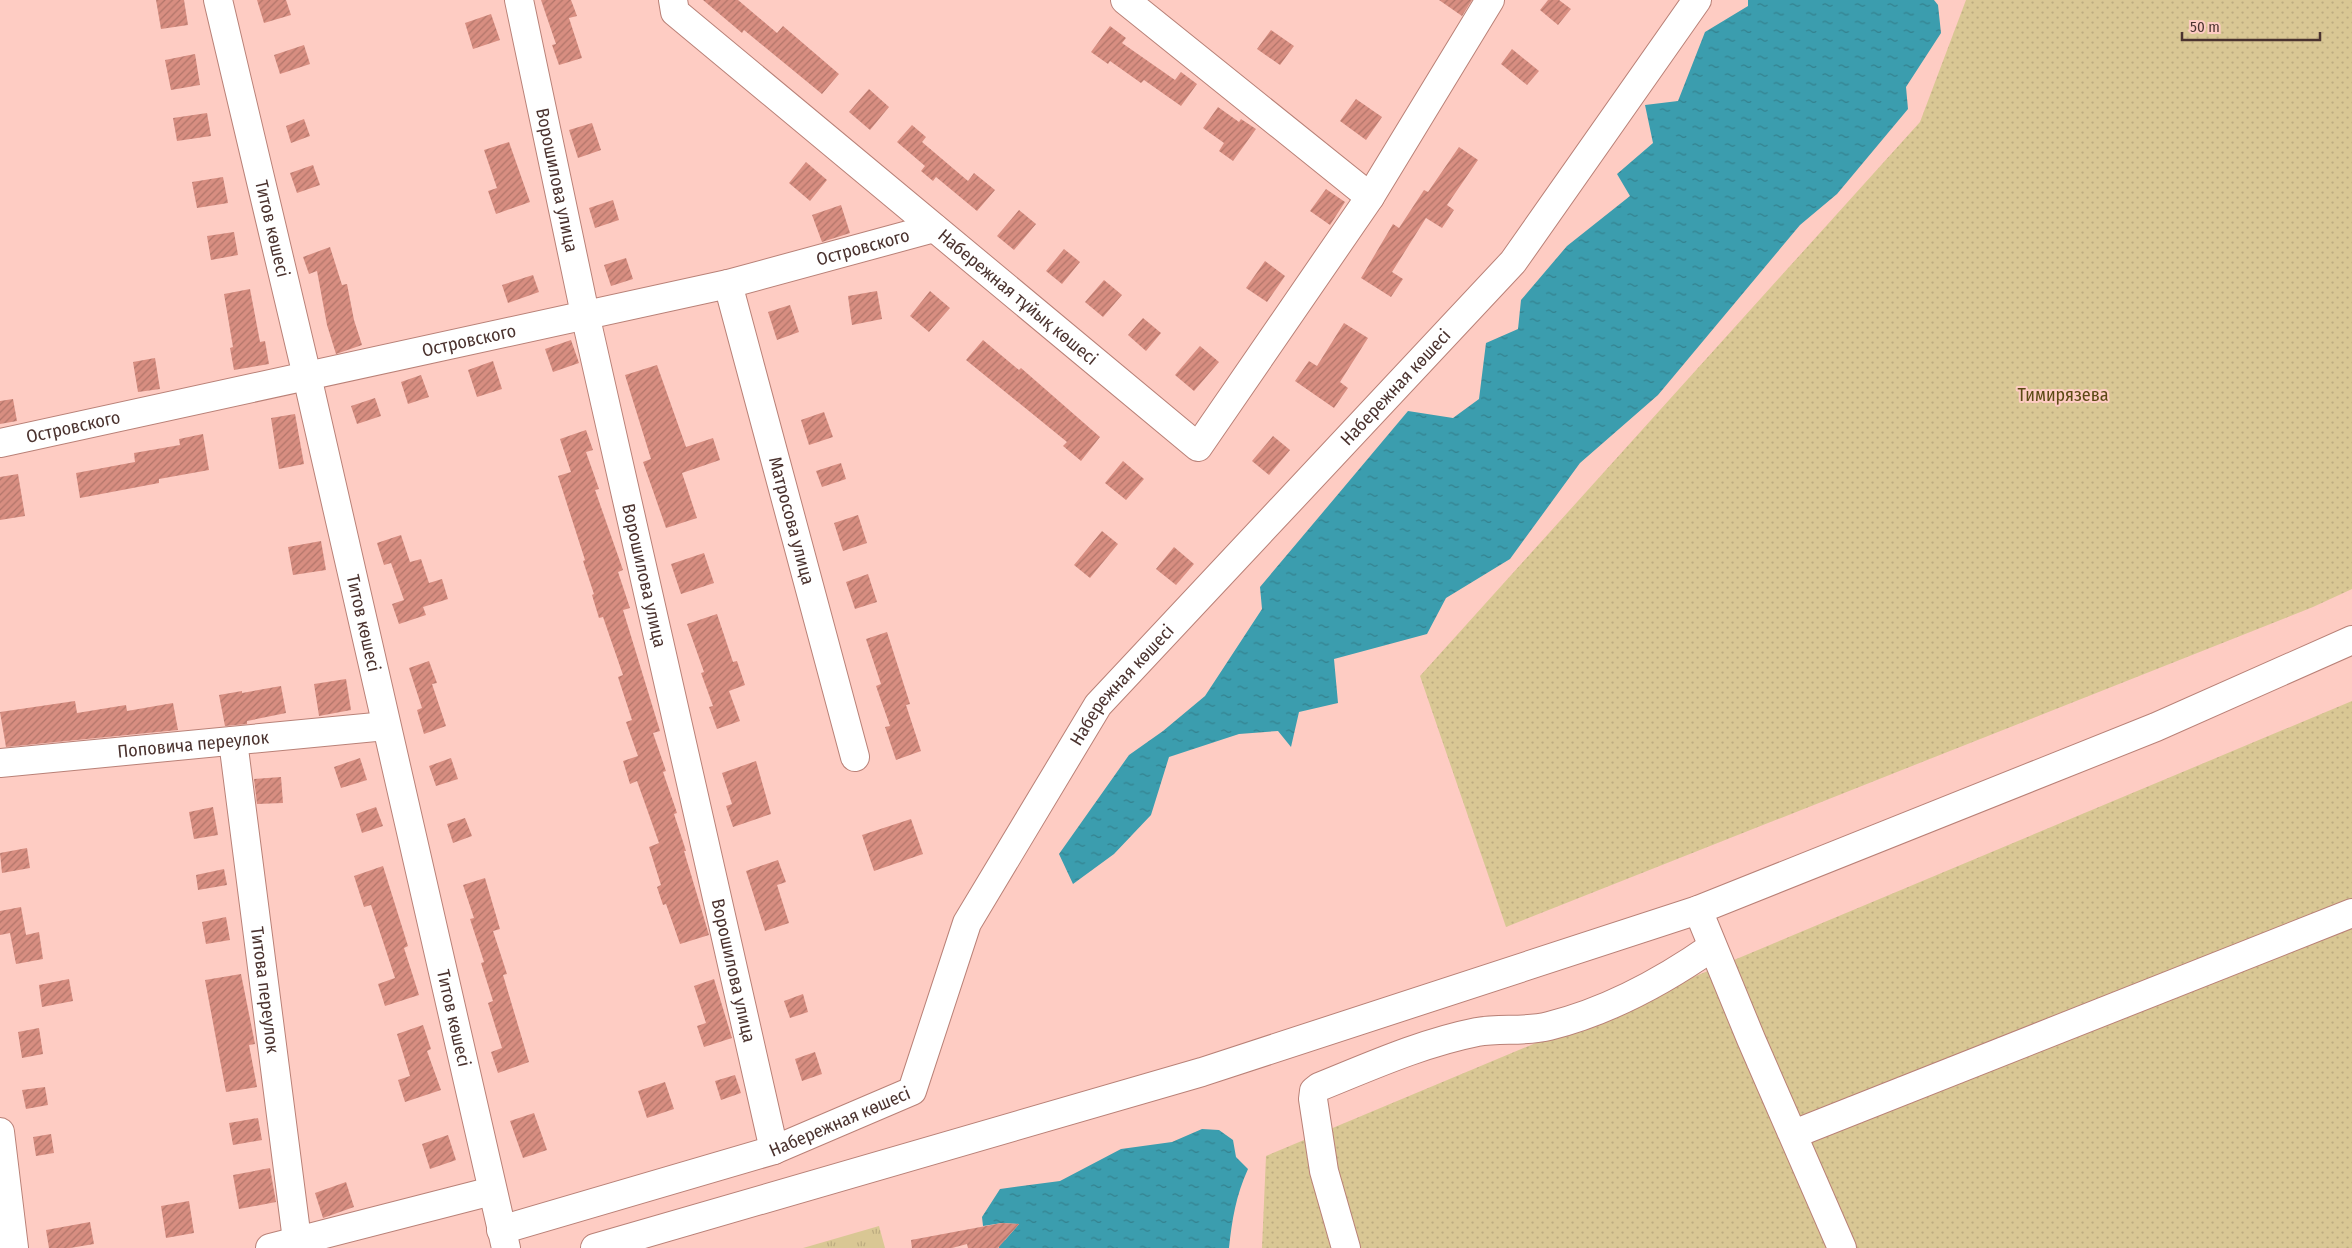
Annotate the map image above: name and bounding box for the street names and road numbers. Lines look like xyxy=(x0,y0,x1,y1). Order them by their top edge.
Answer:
street label: Ворошилова улица xyxy=(531,106,583,254)
street label: Титов көшесі xyxy=(250,178,294,279)
street label: Островского xyxy=(814,224,912,271)
street label: Набережная тұйық көшесі xyxy=(933,224,1102,370)
street label: Островского xyxy=(420,320,518,362)
street label: Набережная көшесі xyxy=(1336,325,1455,450)
street label: Островского xyxy=(24,406,122,448)
street label: Матросова улица xyxy=(764,454,819,587)
street label: Ворошилова улица xyxy=(617,502,671,650)
street label: Титов көшесі xyxy=(342,573,385,674)
street label: Набережная көшесі xyxy=(1065,620,1178,749)
street label: Поповича переулок xyxy=(116,726,270,763)
street label: Ворошилова улица xyxy=(707,897,760,1045)
street label: Титова переулок xyxy=(246,925,284,1055)
street label: Титов көшесі xyxy=(432,967,475,1069)
street label: Набережная көшесі xyxy=(766,1082,914,1162)

